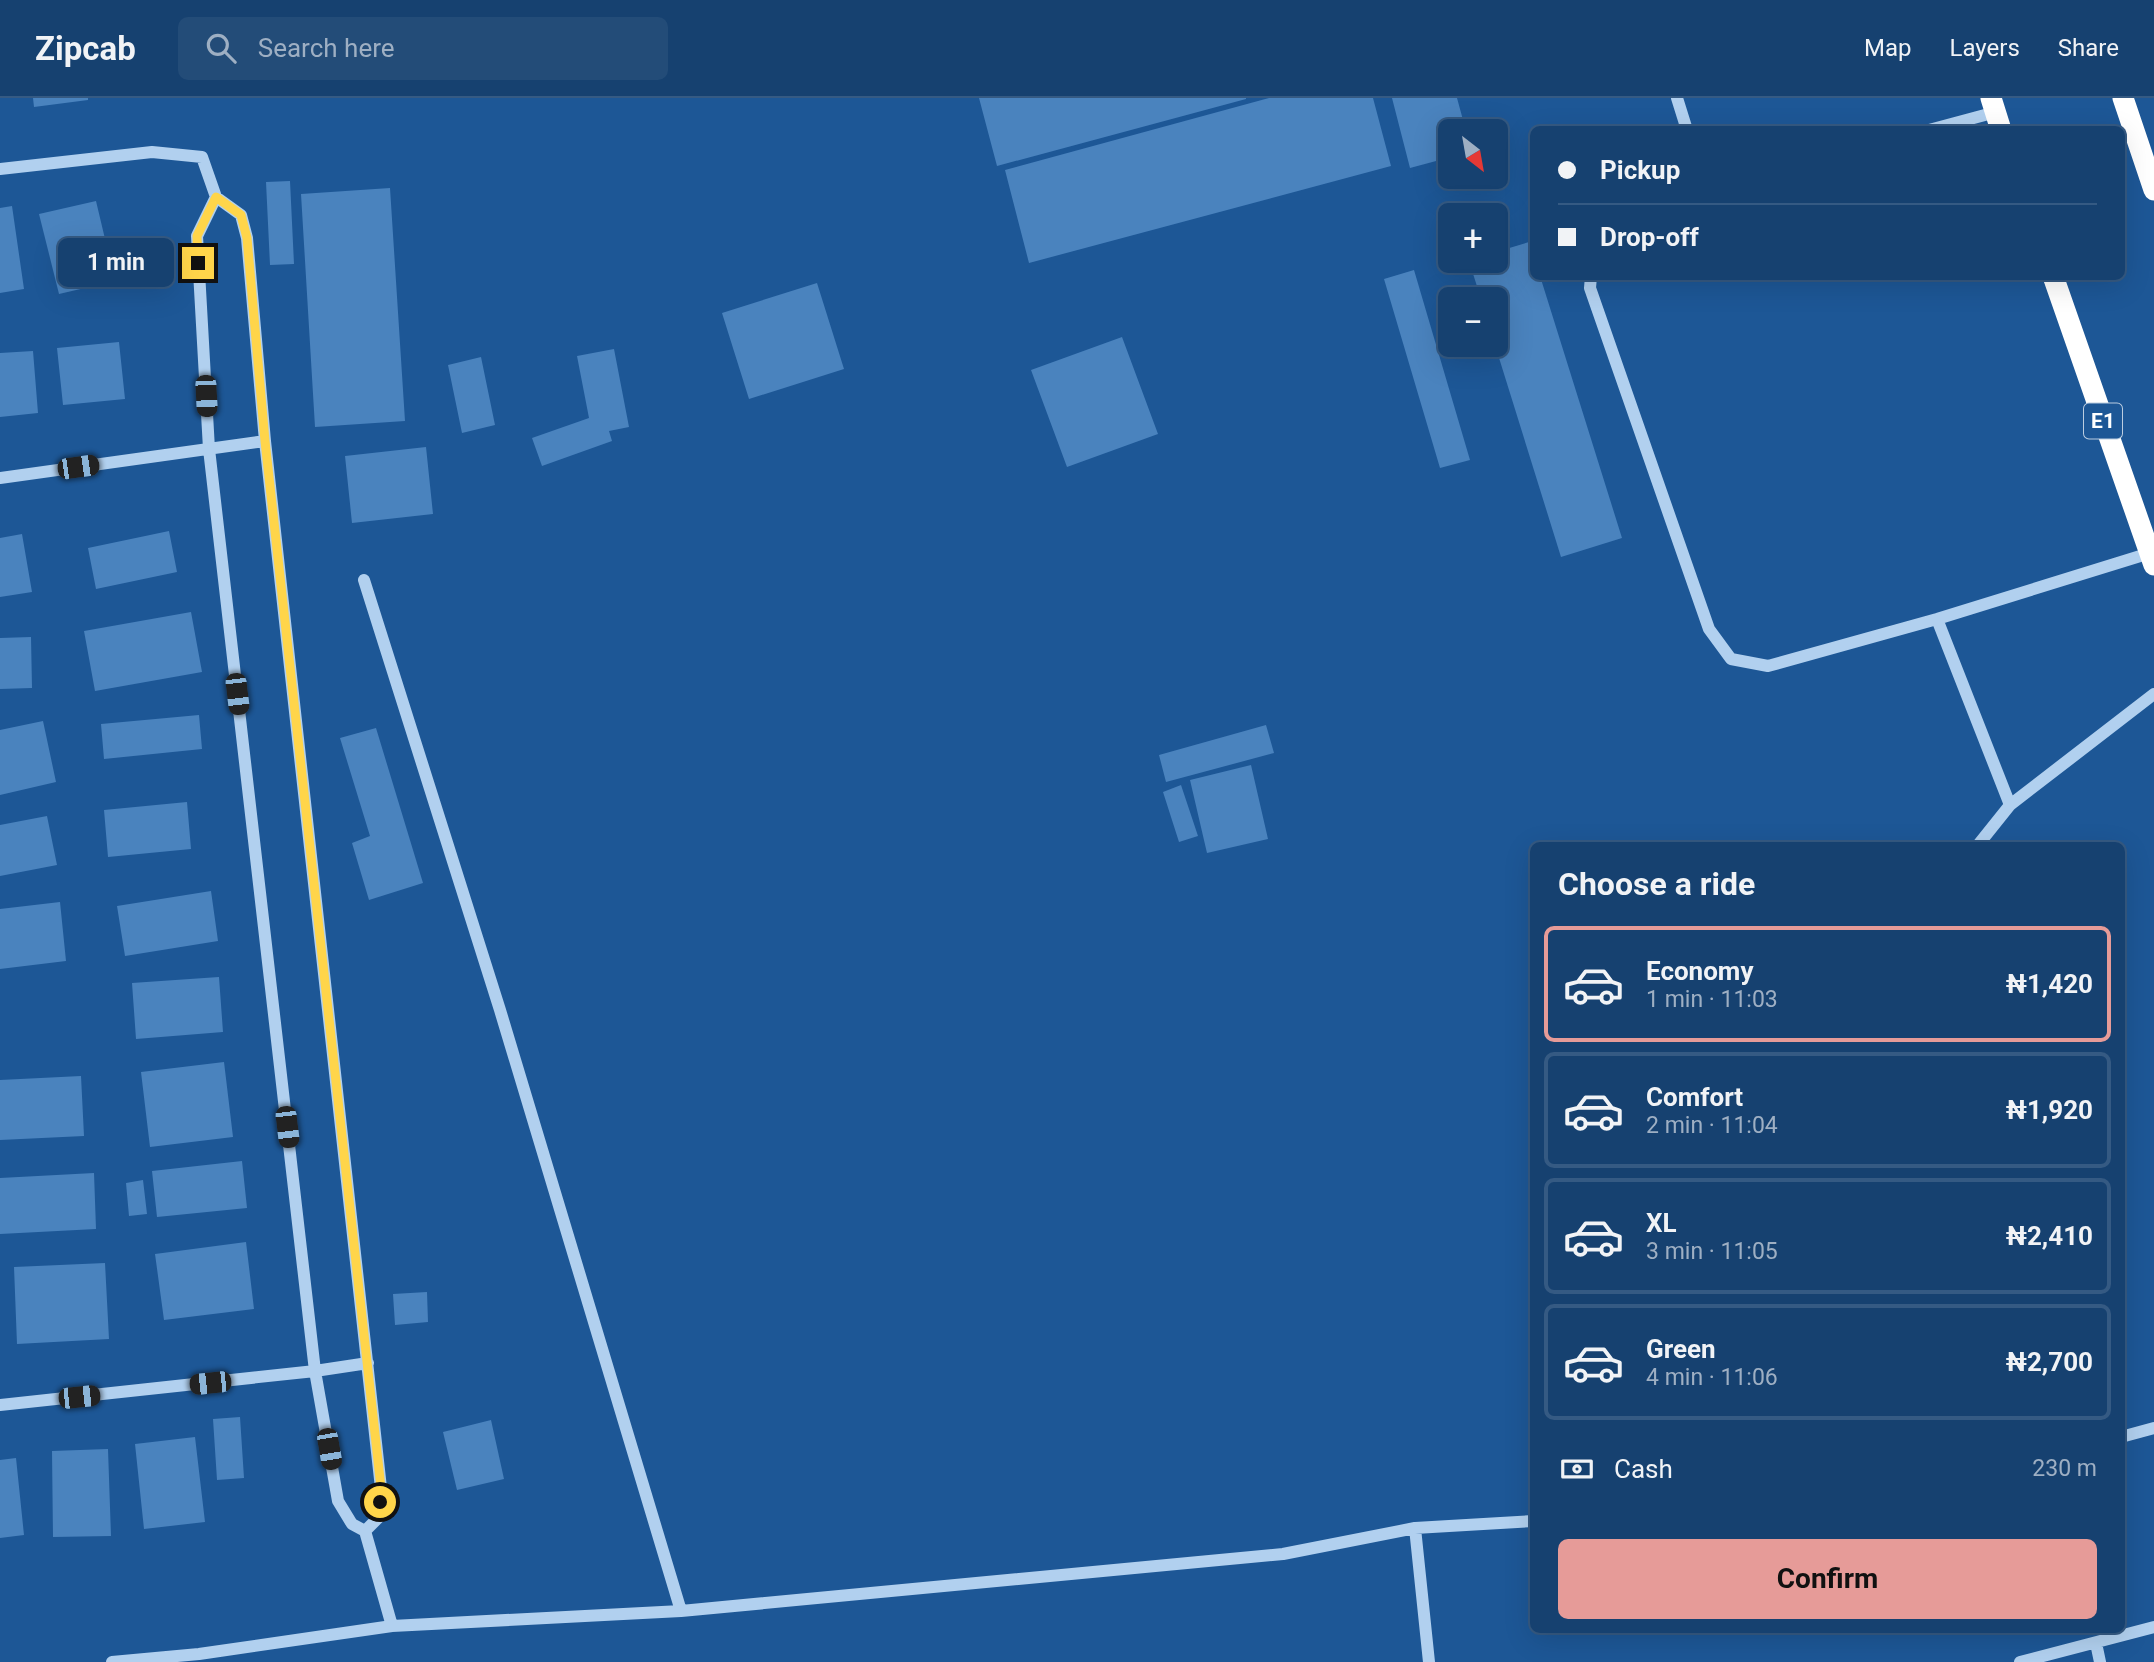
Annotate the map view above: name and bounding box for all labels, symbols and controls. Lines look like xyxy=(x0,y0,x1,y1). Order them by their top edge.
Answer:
search box xyxy=(178,17,668,80)
text: Zipcab xyxy=(35,29,136,68)
icon: search xyxy=(202,29,240,67)
text: Search here xyxy=(258,33,395,63)
text: Map xyxy=(1864,34,1912,62)
text: Layers xyxy=(1950,34,2020,62)
text: Share xyxy=(2058,34,2119,62)
north arrow xyxy=(1438,119,1508,189)
map controls xyxy=(1438,119,1508,357)
text: Pickup xyxy=(1600,155,1680,185)
button: + xyxy=(1438,203,1508,273)
text: Drop-off xyxy=(1600,222,1699,252)
callout: 1 min xyxy=(58,238,174,288)
route end xyxy=(182,247,214,279)
text: 1 min xyxy=(87,249,145,276)
button: − xyxy=(1438,287,1508,357)
car xyxy=(195,374,218,418)
road number: E1 xyxy=(2084,404,2122,438)
car xyxy=(56,454,101,480)
car xyxy=(225,672,250,716)
text: Choose a ride xyxy=(1558,865,1755,903)
icon: car xyxy=(1562,953,1625,1016)
text: Economy xyxy=(1646,956,1753,986)
text: ₦1,420 xyxy=(2006,969,2093,999)
text: 1 min · 11:03 xyxy=(1646,986,1778,1013)
icon: car xyxy=(1562,1079,1625,1142)
text: Comfort xyxy=(1646,1082,1743,1112)
text: ₦1,920 xyxy=(2006,1095,2093,1125)
car xyxy=(275,1105,300,1149)
text: 2 min · 11:04 xyxy=(1646,1112,1778,1139)
icon: car xyxy=(1562,1205,1625,1268)
text: XL xyxy=(1646,1208,1677,1238)
text: ₦2,410 xyxy=(2006,1221,2093,1251)
text: 3 min · 11:05 xyxy=(1646,1238,1778,1265)
icon: car xyxy=(1562,1331,1625,1394)
text: Green xyxy=(1646,1334,1716,1364)
text: ₦2,700 xyxy=(2006,1347,2093,1377)
text: 4 min · 11:06 xyxy=(1646,1364,1778,1391)
car xyxy=(189,1370,232,1396)
car xyxy=(58,1384,101,1410)
car xyxy=(316,1426,343,1472)
icon: cash xyxy=(1558,1450,1596,1488)
text: Cash xyxy=(1614,1454,1673,1484)
text: 230 m xyxy=(2032,1455,2097,1482)
route start xyxy=(364,1486,396,1518)
button: Confirm xyxy=(1558,1539,2097,1619)

